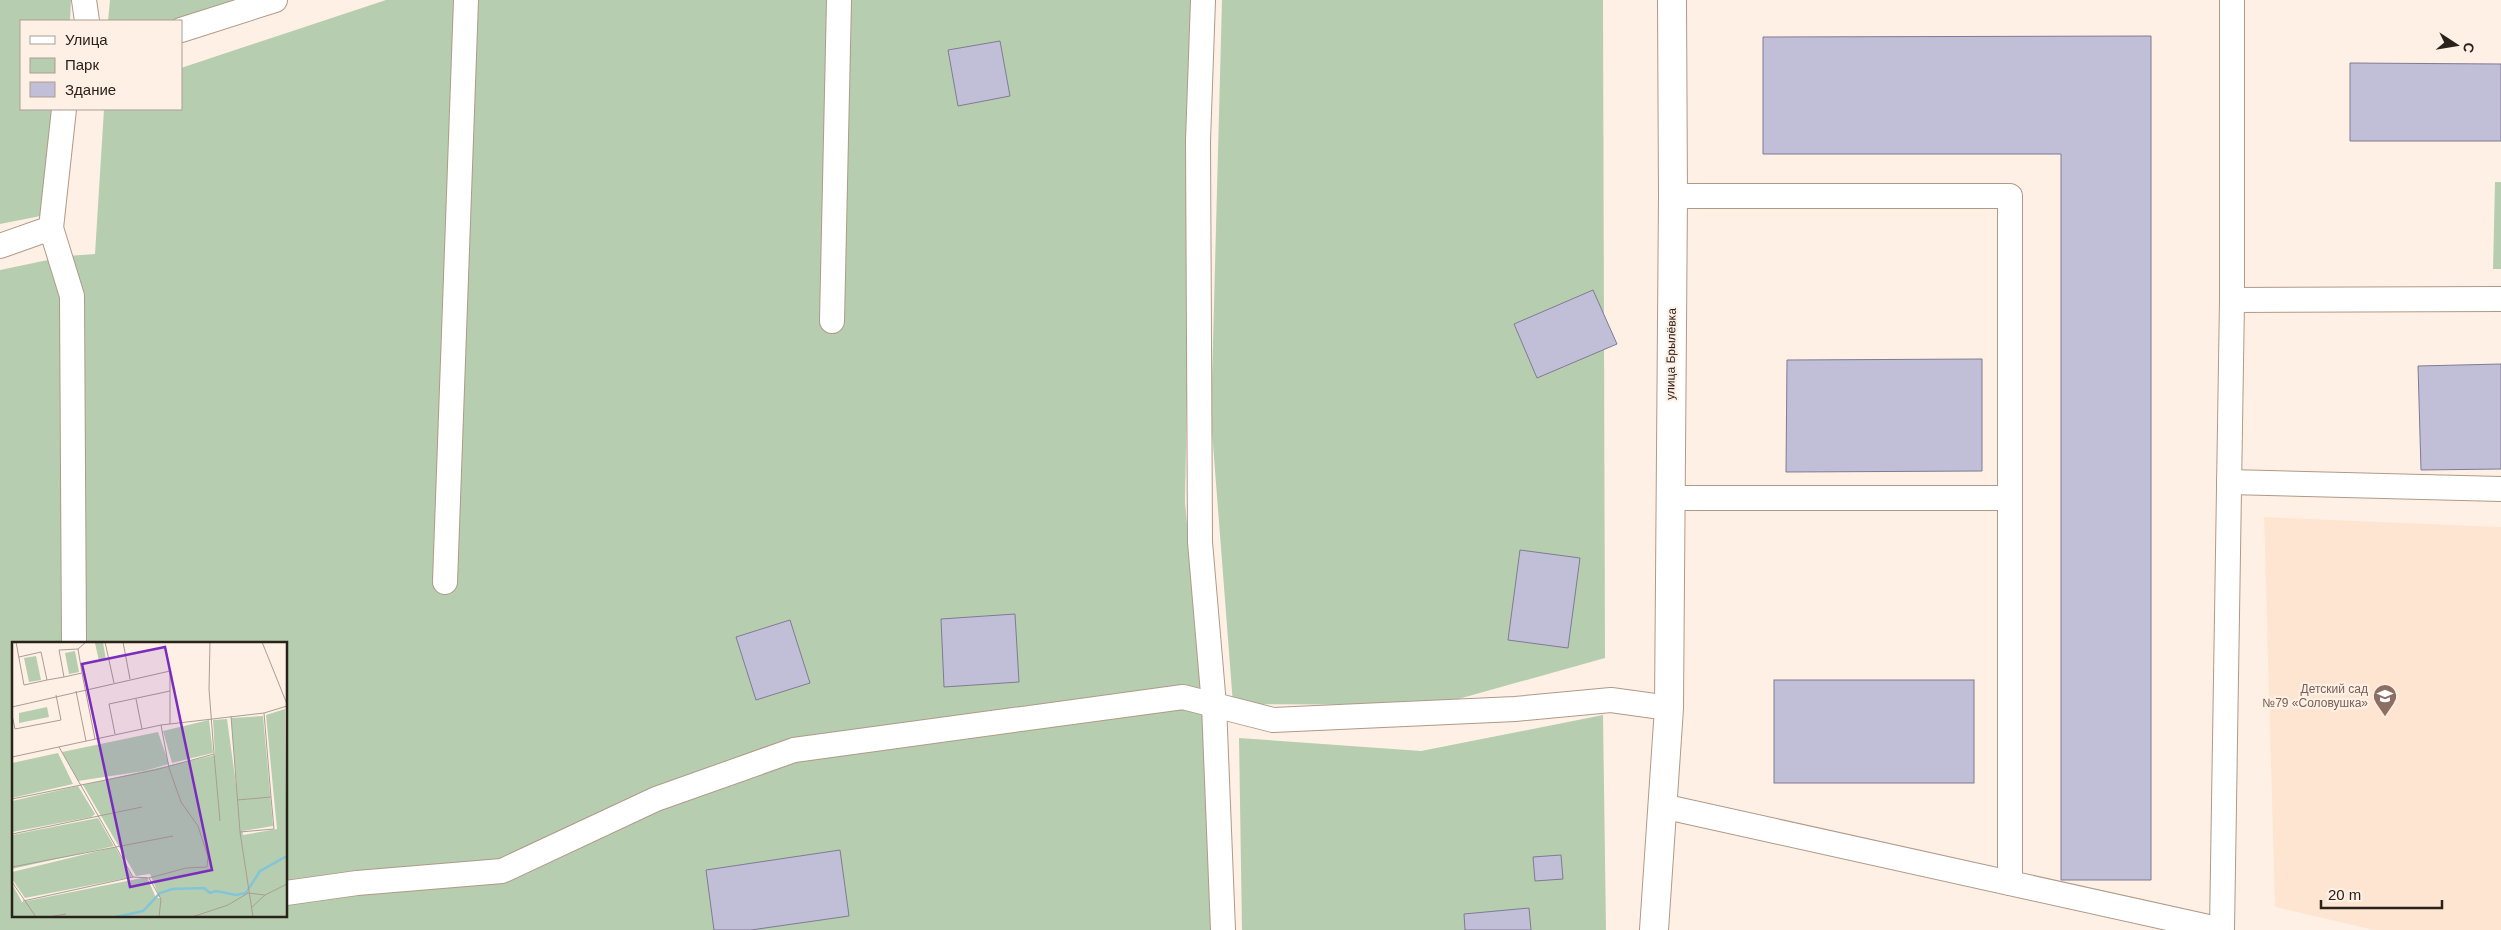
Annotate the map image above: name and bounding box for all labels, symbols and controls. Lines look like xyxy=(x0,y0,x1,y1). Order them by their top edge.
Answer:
legend xyxy=(20,20,182,110)
north arrow xyxy=(2431,20,2481,70)
text: Улица xyxy=(65,31,108,48)
text: С xyxy=(2460,41,2478,54)
text: Парк xyxy=(65,56,99,73)
text: Здание xyxy=(65,81,116,98)
street label: улица Брылёвка xyxy=(1663,308,1679,400)
inset map xyxy=(12,642,288,918)
place label: Детский сад №79 «Соловушка» xyxy=(2262,682,2368,710)
school or university icon: Детский сад №79 «Соловушка» xyxy=(2372,683,2398,717)
scale bar xyxy=(2321,878,2442,910)
text: 20 m xyxy=(2328,886,2361,903)

